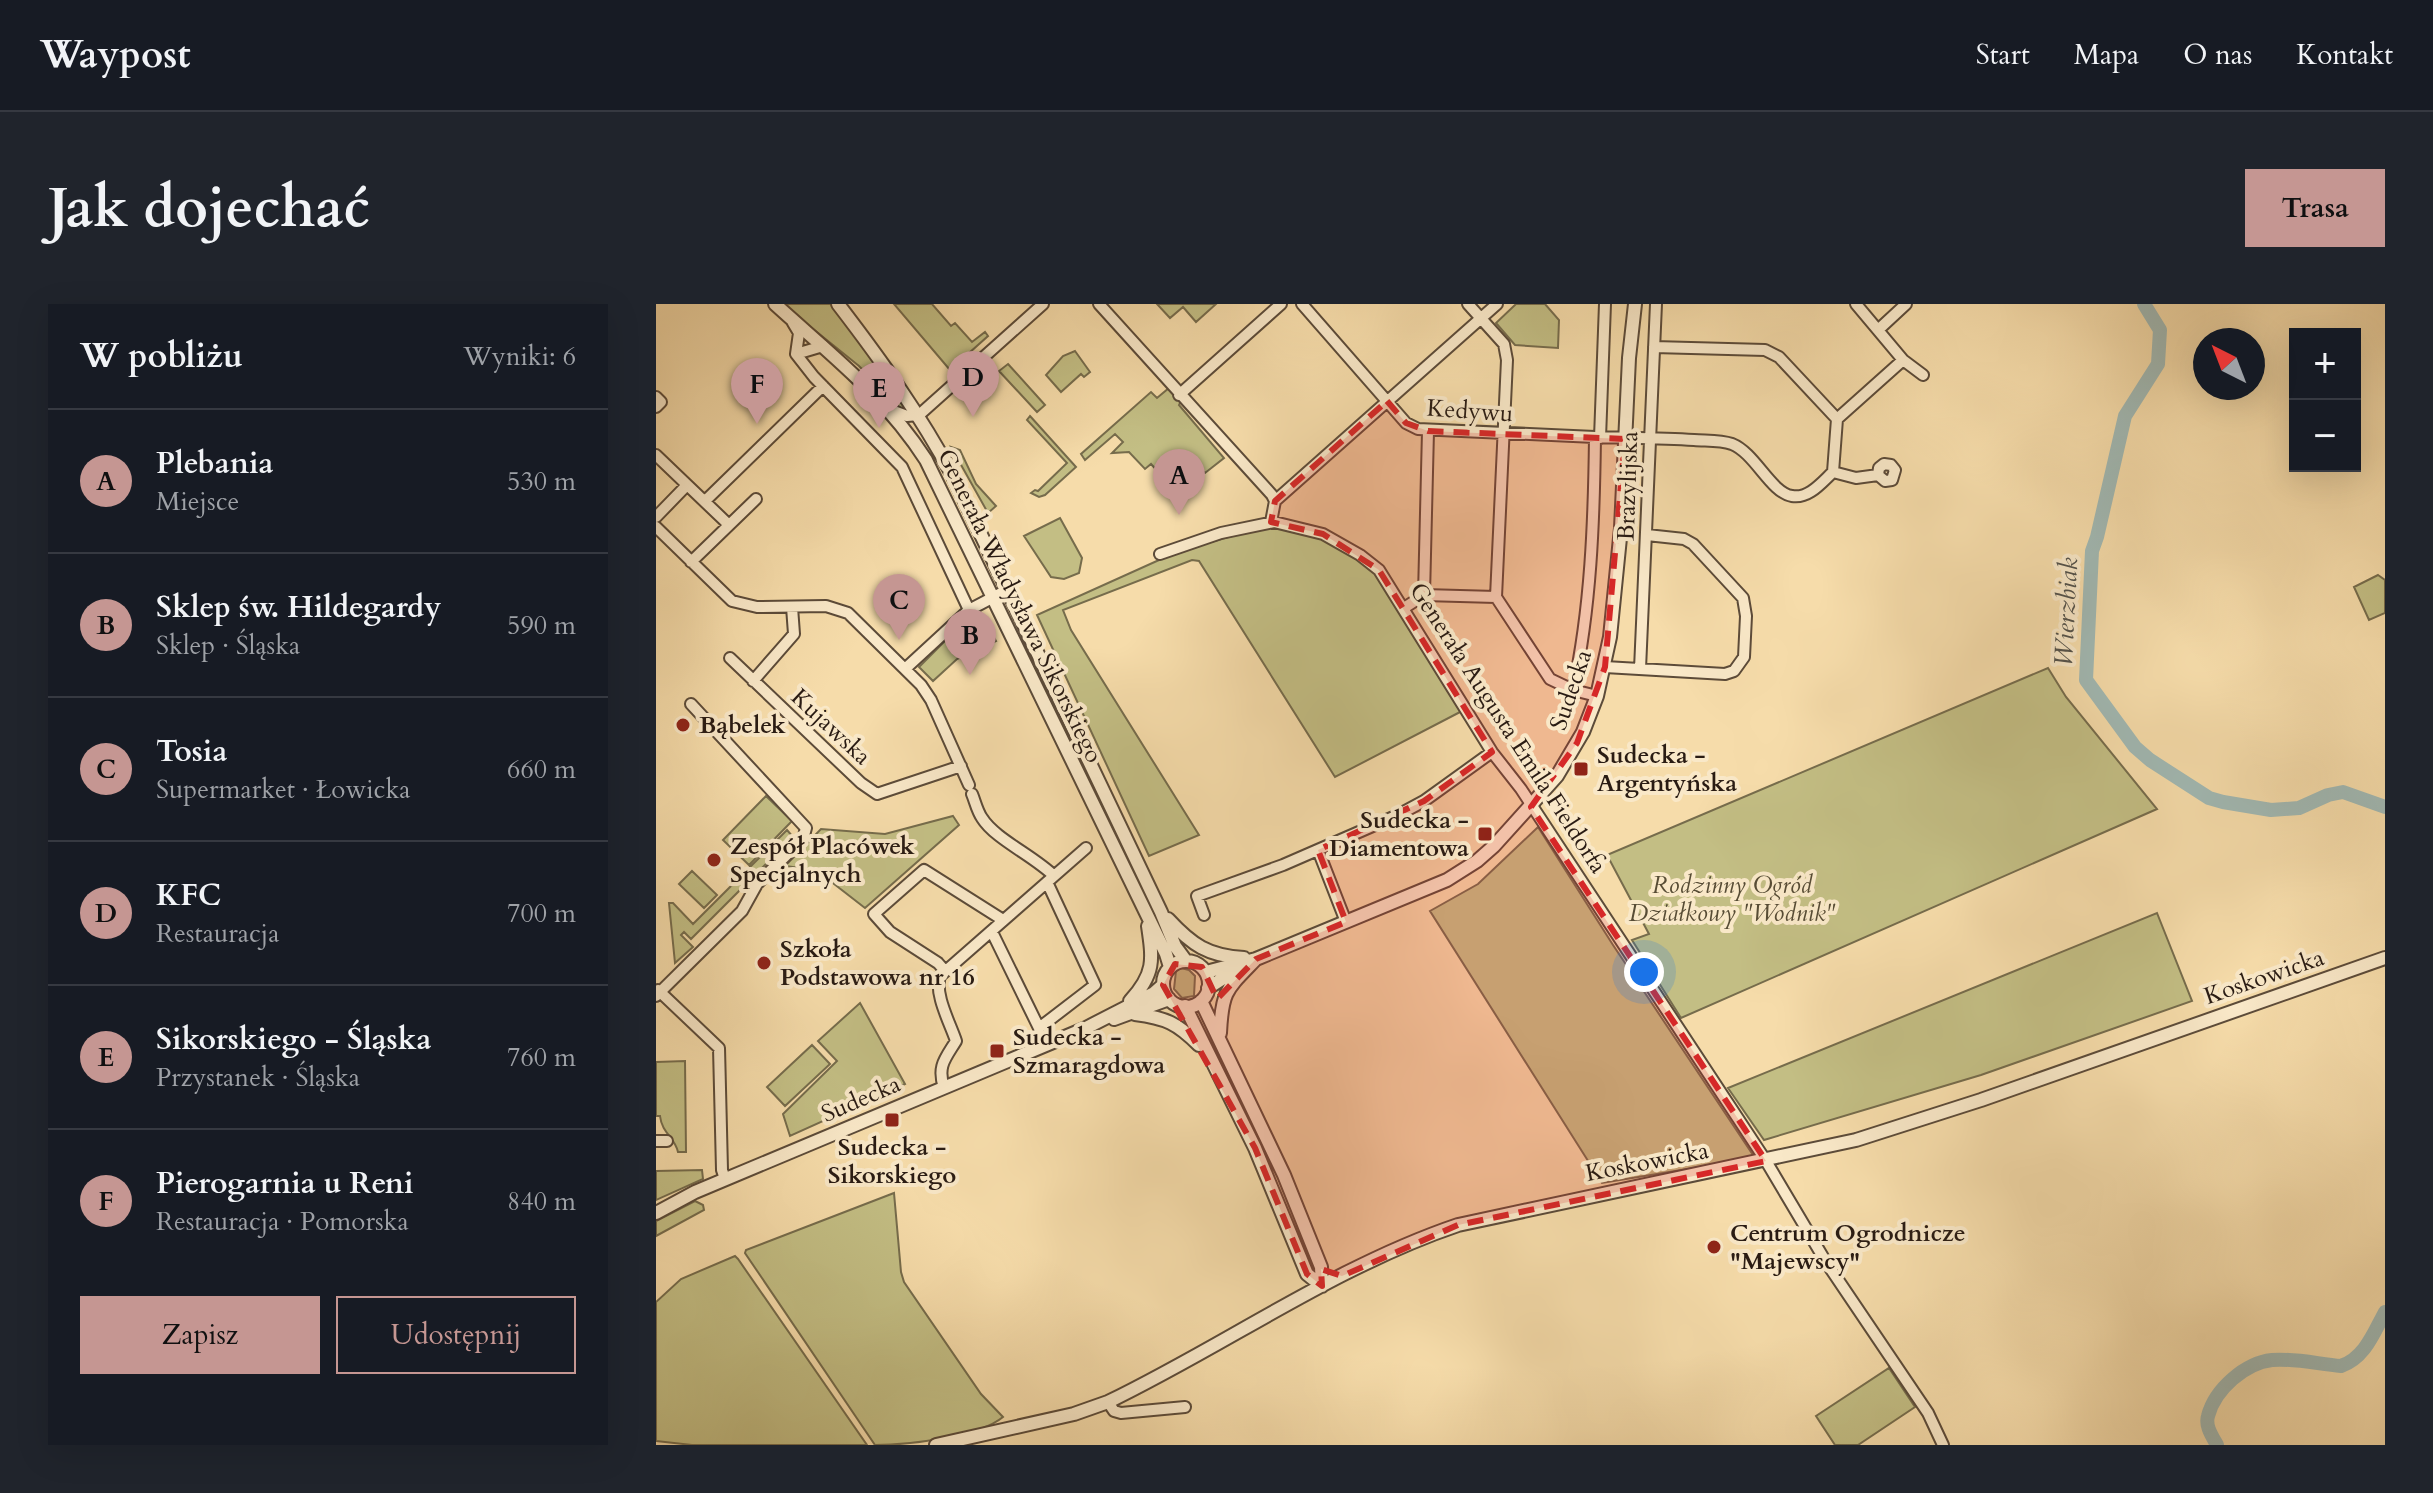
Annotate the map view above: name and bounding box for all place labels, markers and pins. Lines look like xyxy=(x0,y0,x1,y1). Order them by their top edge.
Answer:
pin: D xyxy=(947,351,999,417)
pin: F xyxy=(731,358,783,424)
pin: E xyxy=(853,362,905,428)
pin: A xyxy=(1153,449,1205,515)
pin: C xyxy=(873,574,925,640)
pin: B xyxy=(944,609,996,675)
place label: Bąbelek xyxy=(699,709,786,742)
marker: Bąbelek xyxy=(674,716,692,734)
place label: Sudecka - Argentyńska xyxy=(1597,739,1737,800)
marker: Sudecka - Argentyńska xyxy=(1572,760,1590,778)
place label: Sudecka - Diamentowa xyxy=(1329,804,1469,865)
marker: Sudecka - Diamentowa xyxy=(1476,825,1494,843)
place label: Zespół Placówek Specjalnych xyxy=(730,830,915,891)
marker: Zespół Placówek Specjalnych xyxy=(705,851,723,869)
place label: Szkoła Podstawowa nr 16 xyxy=(780,933,975,994)
marker: Szkoła Podstawowa nr 16 xyxy=(755,954,773,972)
place label: Sudecka - Szmaragdowa xyxy=(1013,1021,1165,1082)
marker: Sudecka - Szmaragdowa xyxy=(988,1042,1006,1060)
marker: Sudecka - Sikorskiego xyxy=(883,1111,901,1129)
place label: Sudecka - Sikorskiego xyxy=(828,1131,956,1192)
place label: Centrum Ogrodnicze "Majewscy" xyxy=(1730,1217,1966,1278)
marker: Centrum Ogrodnicze "Majewscy" xyxy=(1705,1238,1723,1256)

